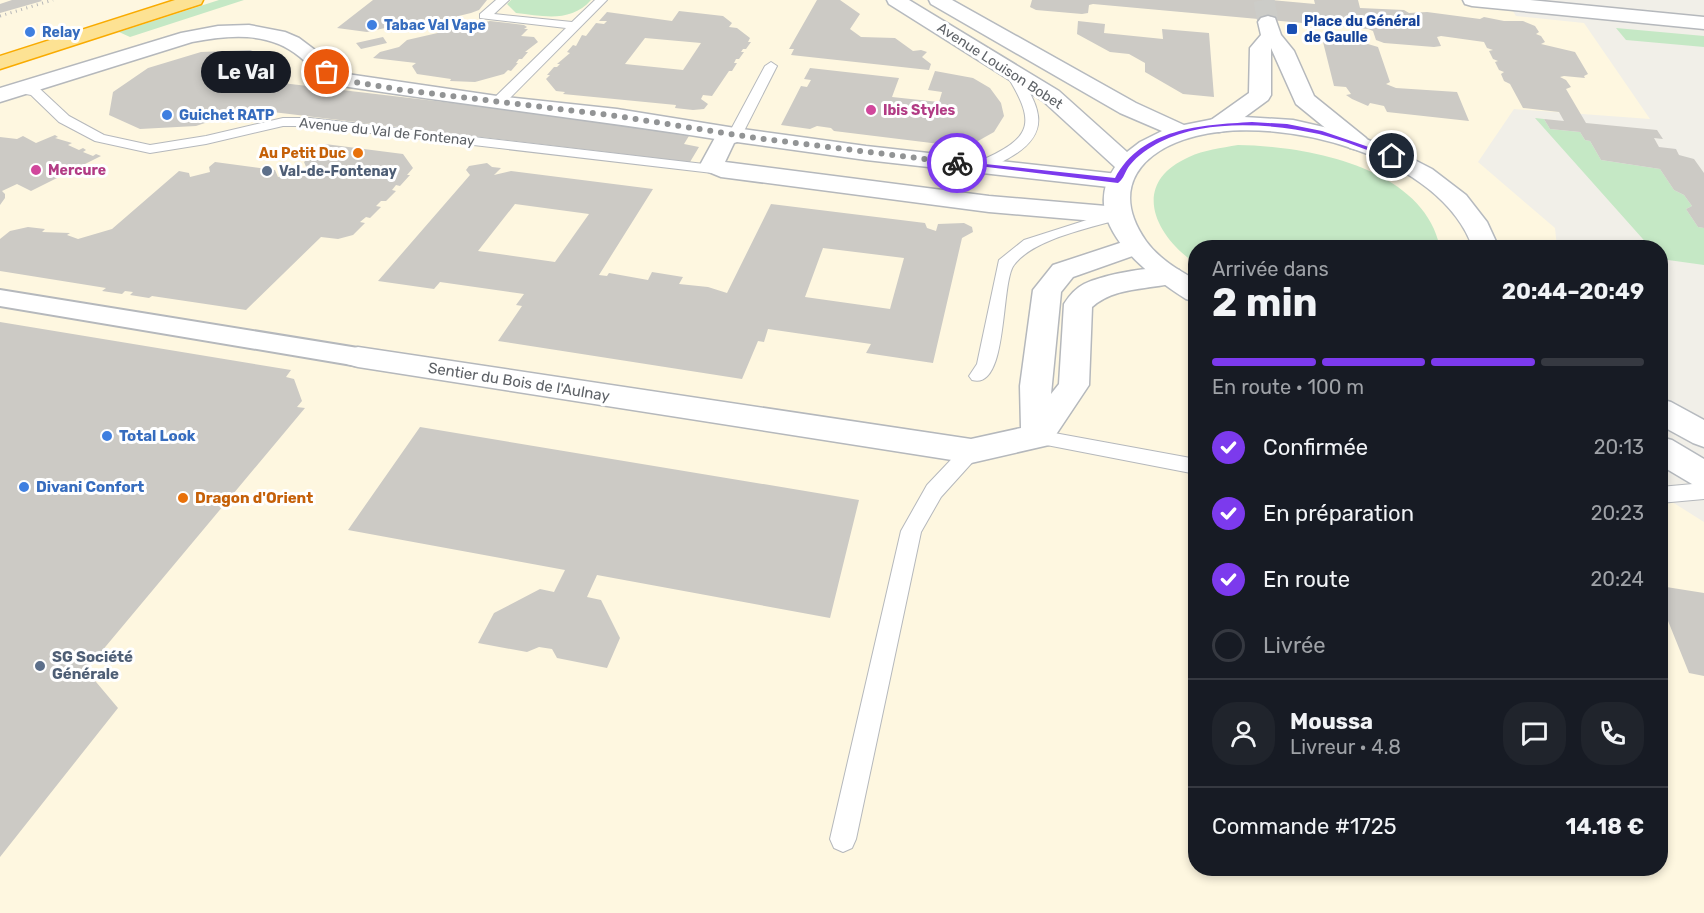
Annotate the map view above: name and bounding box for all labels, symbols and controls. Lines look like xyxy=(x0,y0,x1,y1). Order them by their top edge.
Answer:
place label: Place du Général de Gaulle xyxy=(1304,13,1420,46)
place label: Tabac Val Vape xyxy=(384,17,486,34)
marker: Tabac Val Vape xyxy=(365,18,379,32)
street label: Avenue Louison Bobet xyxy=(934,19,1066,113)
marker: Place du Général de Gaulle xyxy=(1285,22,1299,36)
place label: Relay xyxy=(42,24,81,41)
marker: Relay xyxy=(23,25,37,39)
pin xyxy=(301,46,352,97)
callout: Le Val xyxy=(201,51,291,93)
icon: bag xyxy=(310,55,343,88)
text: Le Val xyxy=(217,60,275,84)
place label: Ibis Styles xyxy=(883,102,956,119)
marker: Ibis Styles xyxy=(864,103,878,117)
place label: Guichet RATP xyxy=(179,107,275,124)
marker: Guichet RATP xyxy=(160,108,174,122)
street label: Avenue du Val de Fontenay xyxy=(298,114,476,150)
pin xyxy=(1366,130,1417,181)
courier xyxy=(927,133,987,193)
icon: home xyxy=(1375,139,1408,172)
place label: Au Petit Duc xyxy=(259,145,346,162)
marker: Au Petit Duc xyxy=(351,146,365,160)
icon: bike xyxy=(941,147,974,180)
place label: Mercure xyxy=(48,162,106,179)
marker: Mercure xyxy=(29,163,43,177)
place label: Val-de-Fontenay xyxy=(279,163,397,180)
marker: Val-de-Fontenay xyxy=(260,164,274,178)
text: Arrivée dans xyxy=(1212,257,1329,281)
text: 20:44–20:49 xyxy=(1502,278,1644,305)
text: 2 min xyxy=(1212,280,1318,326)
street label: Sentier du Bois de l'Aulnay xyxy=(427,359,611,405)
text: En route · 100 m xyxy=(1212,375,1364,399)
place label: Total Look xyxy=(119,427,196,445)
marker: Total Look xyxy=(100,429,114,443)
icon: check xyxy=(1212,431,1245,464)
text: Confirmée xyxy=(1263,434,1368,461)
text: 20:13 xyxy=(1594,435,1644,459)
place label: Divani Confort xyxy=(36,478,144,496)
marker: Divani Confort xyxy=(17,480,31,494)
place label: Dragon d'Orient xyxy=(195,489,313,507)
marker: Dragon d'Orient xyxy=(176,491,190,505)
icon: check xyxy=(1212,497,1245,530)
text: En préparation xyxy=(1263,500,1414,527)
text: 20:23 xyxy=(1591,501,1644,525)
icon: check xyxy=(1212,563,1245,596)
text: En route xyxy=(1263,566,1350,593)
text: 20:24 xyxy=(1590,567,1644,591)
text: Livrée xyxy=(1263,632,1326,659)
place label: SG Société Générale xyxy=(52,648,133,683)
marker: SG Société Générale xyxy=(33,659,47,673)
button: person xyxy=(1212,702,1275,765)
button: chat xyxy=(1503,702,1566,765)
button: phone xyxy=(1581,702,1644,765)
text: Moussa xyxy=(1290,708,1373,735)
text: Livreur · 4.8 xyxy=(1290,735,1401,759)
text: Commande #1725 xyxy=(1212,813,1397,840)
text: 14.18 € xyxy=(1566,813,1644,840)

